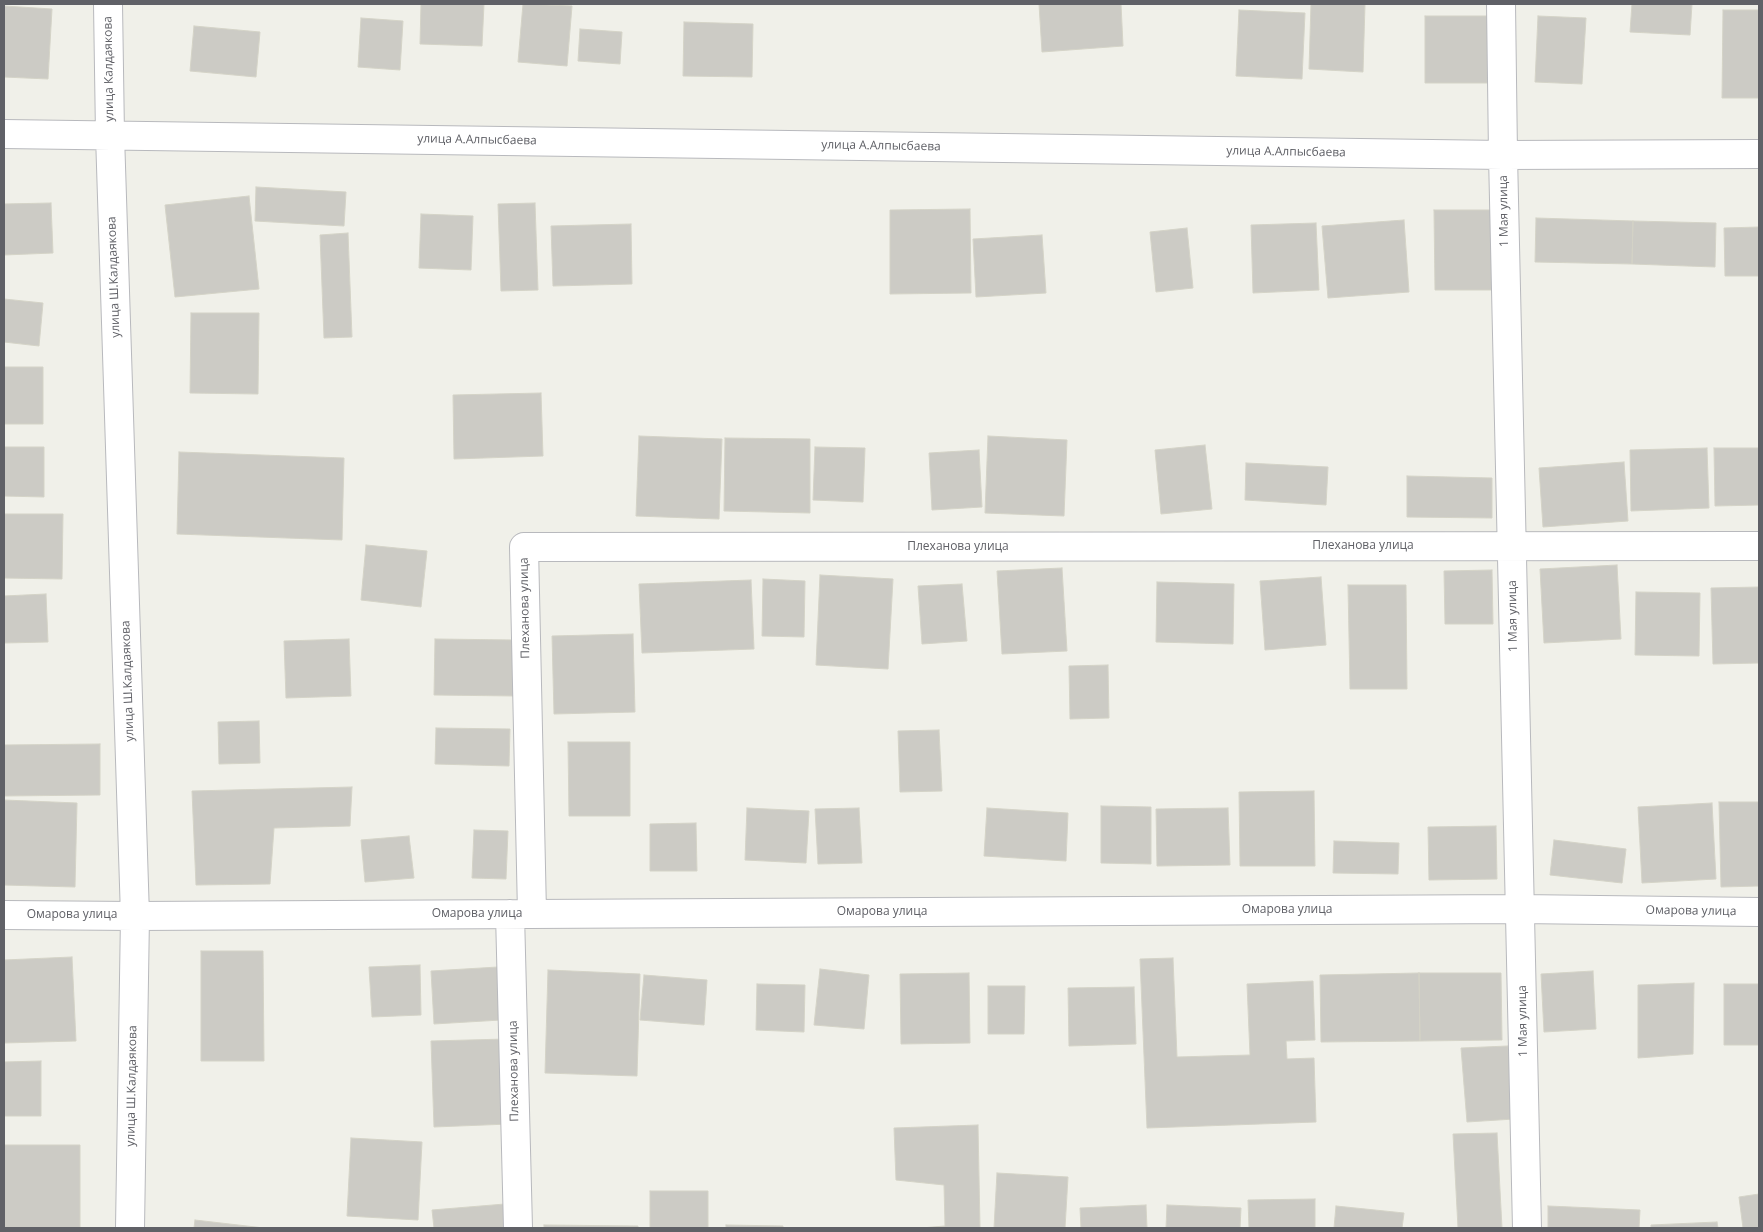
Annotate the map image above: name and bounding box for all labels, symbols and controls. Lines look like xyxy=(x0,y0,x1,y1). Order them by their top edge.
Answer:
street label: улица Калдаякова xyxy=(101,16,117,122)
street label: улица А.Алпысбаева xyxy=(417,132,537,148)
street label: улица А.Алпысбаева xyxy=(821,138,941,154)
street label: улица А.Алпысбаева xyxy=(1226,144,1346,160)
street label: 1 Мая улица xyxy=(1496,175,1512,247)
street label: улица Ш.Калдаякова xyxy=(105,216,123,338)
street label: Плеханова улица xyxy=(1312,539,1414,553)
street label: Плеханова улица xyxy=(907,540,1009,554)
street label: Плеханова улица xyxy=(517,557,533,659)
street label: 1 Мая улица xyxy=(1505,580,1521,652)
street label: улица Ш.Калдаякова xyxy=(119,620,137,742)
street label: Омарова улица xyxy=(1242,903,1332,917)
street label: Омарова улица xyxy=(1646,903,1736,919)
street label: Омарова улица xyxy=(837,905,927,919)
street label: Омарова улица xyxy=(432,907,522,921)
street label: Омарова улица xyxy=(27,908,117,922)
street label: 1 Мая улица xyxy=(1515,985,1531,1057)
street label: Плеханова улица xyxy=(506,1020,522,1122)
street label: улица Ш.Калдаякова xyxy=(124,1025,140,1147)

